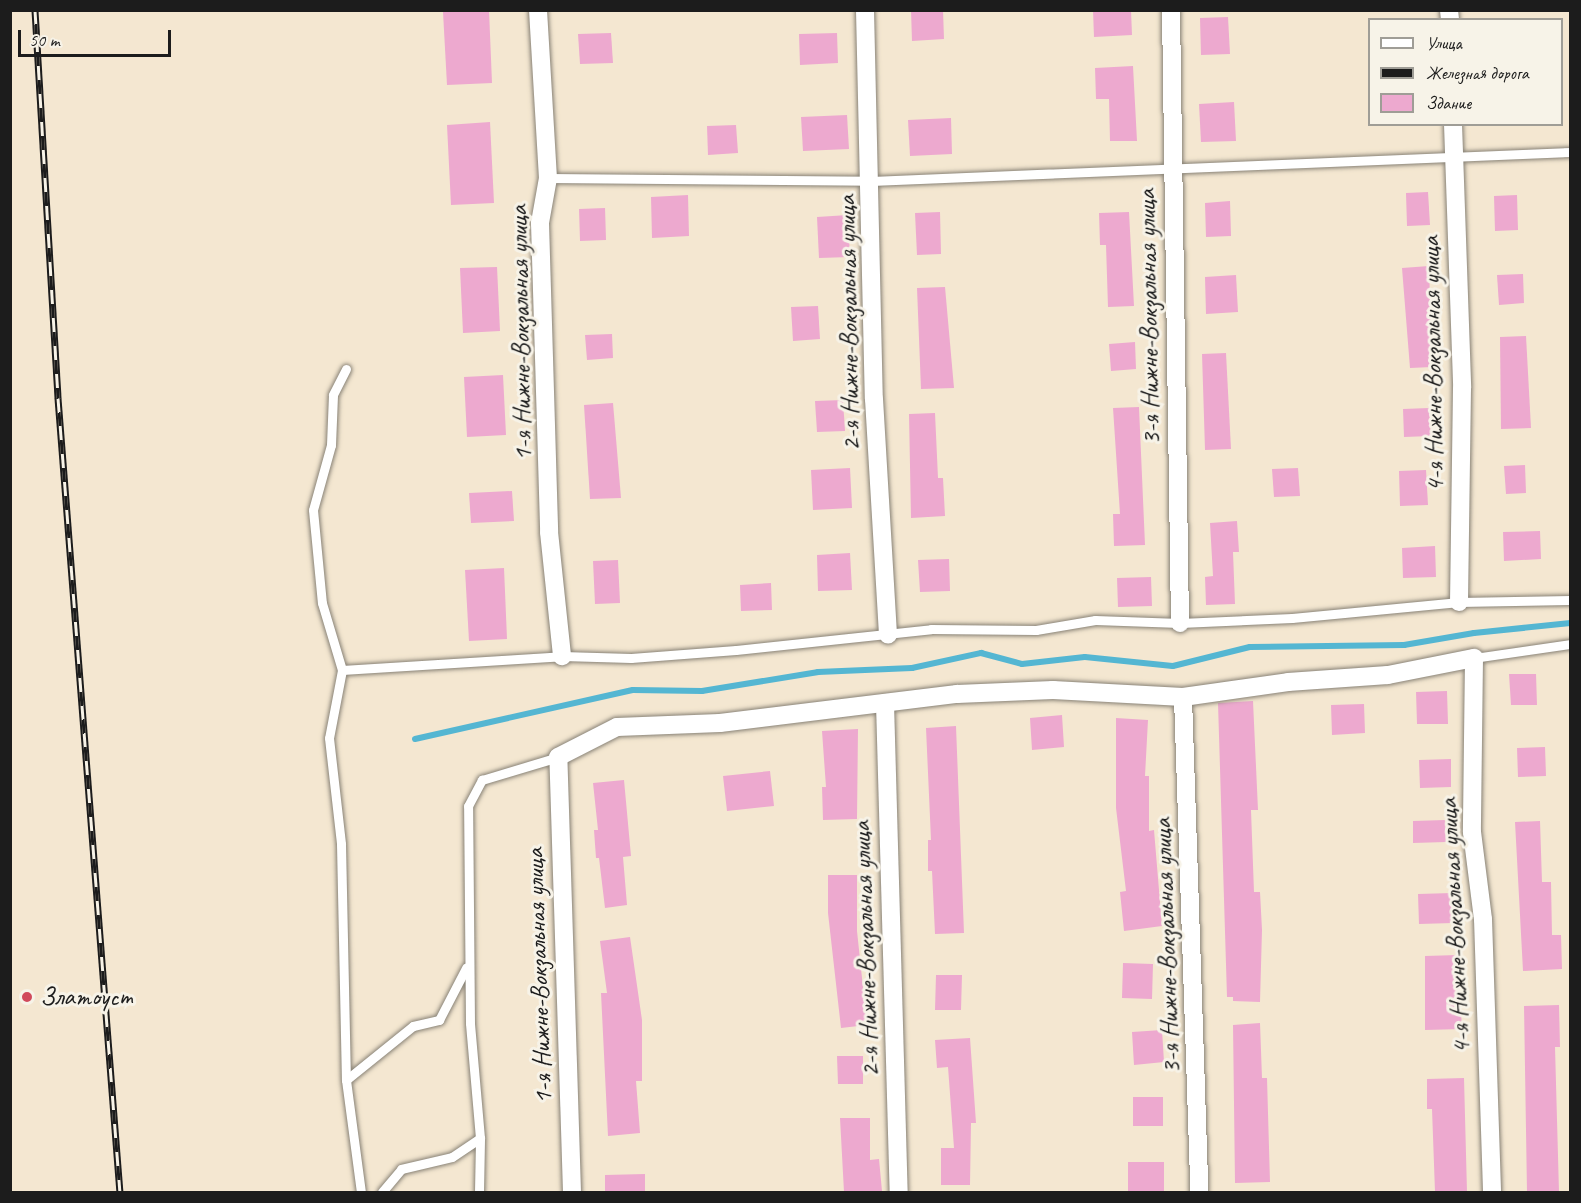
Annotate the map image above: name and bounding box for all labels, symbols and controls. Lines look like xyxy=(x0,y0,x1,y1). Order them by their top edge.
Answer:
scale bar xyxy=(21,18,174,56)
legend xyxy=(1368,18,1563,126)
text: 50 m xyxy=(29,29,60,51)
text: Улица xyxy=(1426,32,1462,54)
text: Железная дорога xyxy=(1426,62,1529,84)
text: Здание xyxy=(1426,92,1471,114)
street label: 3-я Нижне-Вокзальная улица xyxy=(1131,189,1167,445)
street label: 2-я Нижне-Вокзальная улица xyxy=(831,195,867,451)
street label: 1-я Нижне-Вокзальная улица xyxy=(503,205,539,461)
street label: 4-я Нижне-Вокзальная улица xyxy=(1415,236,1451,492)
street label: 4-я Нижне-Вокзальная улица xyxy=(1433,798,1477,1054)
street label: 3-я Нижне-Вокзальная улица xyxy=(1147,818,1187,1074)
street label: 2-я Нижне-Вокзальная улица xyxy=(846,821,886,1077)
street label: 1-я Нижне-Вокзальная улица xyxy=(519,848,559,1104)
place label: Златоуст xyxy=(40,981,132,1013)
marker: Златоуст xyxy=(18,988,36,1006)

